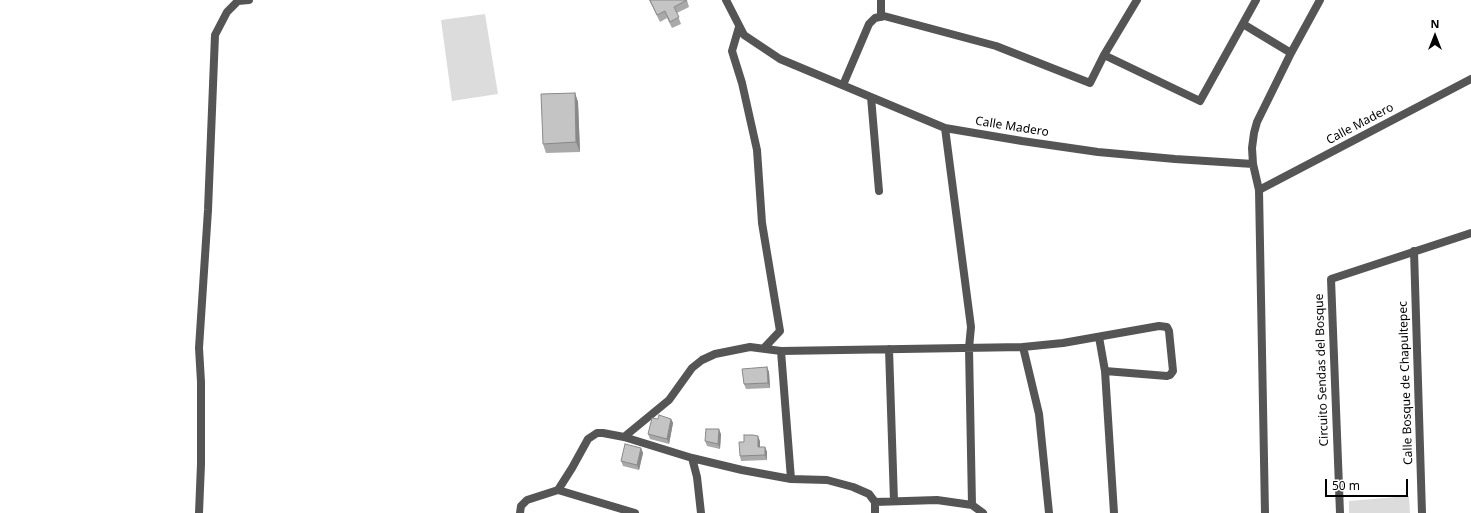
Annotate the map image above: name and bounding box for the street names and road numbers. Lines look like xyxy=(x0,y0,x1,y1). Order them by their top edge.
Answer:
street label: Calle Madero xyxy=(1324,100,1396,148)
street label: Calle Madero xyxy=(974,114,1050,140)
street label: Circuito Sendas del Bosque xyxy=(1312,293,1332,447)
street label: Calle Bosque de Chapultepec xyxy=(1396,301,1416,465)

